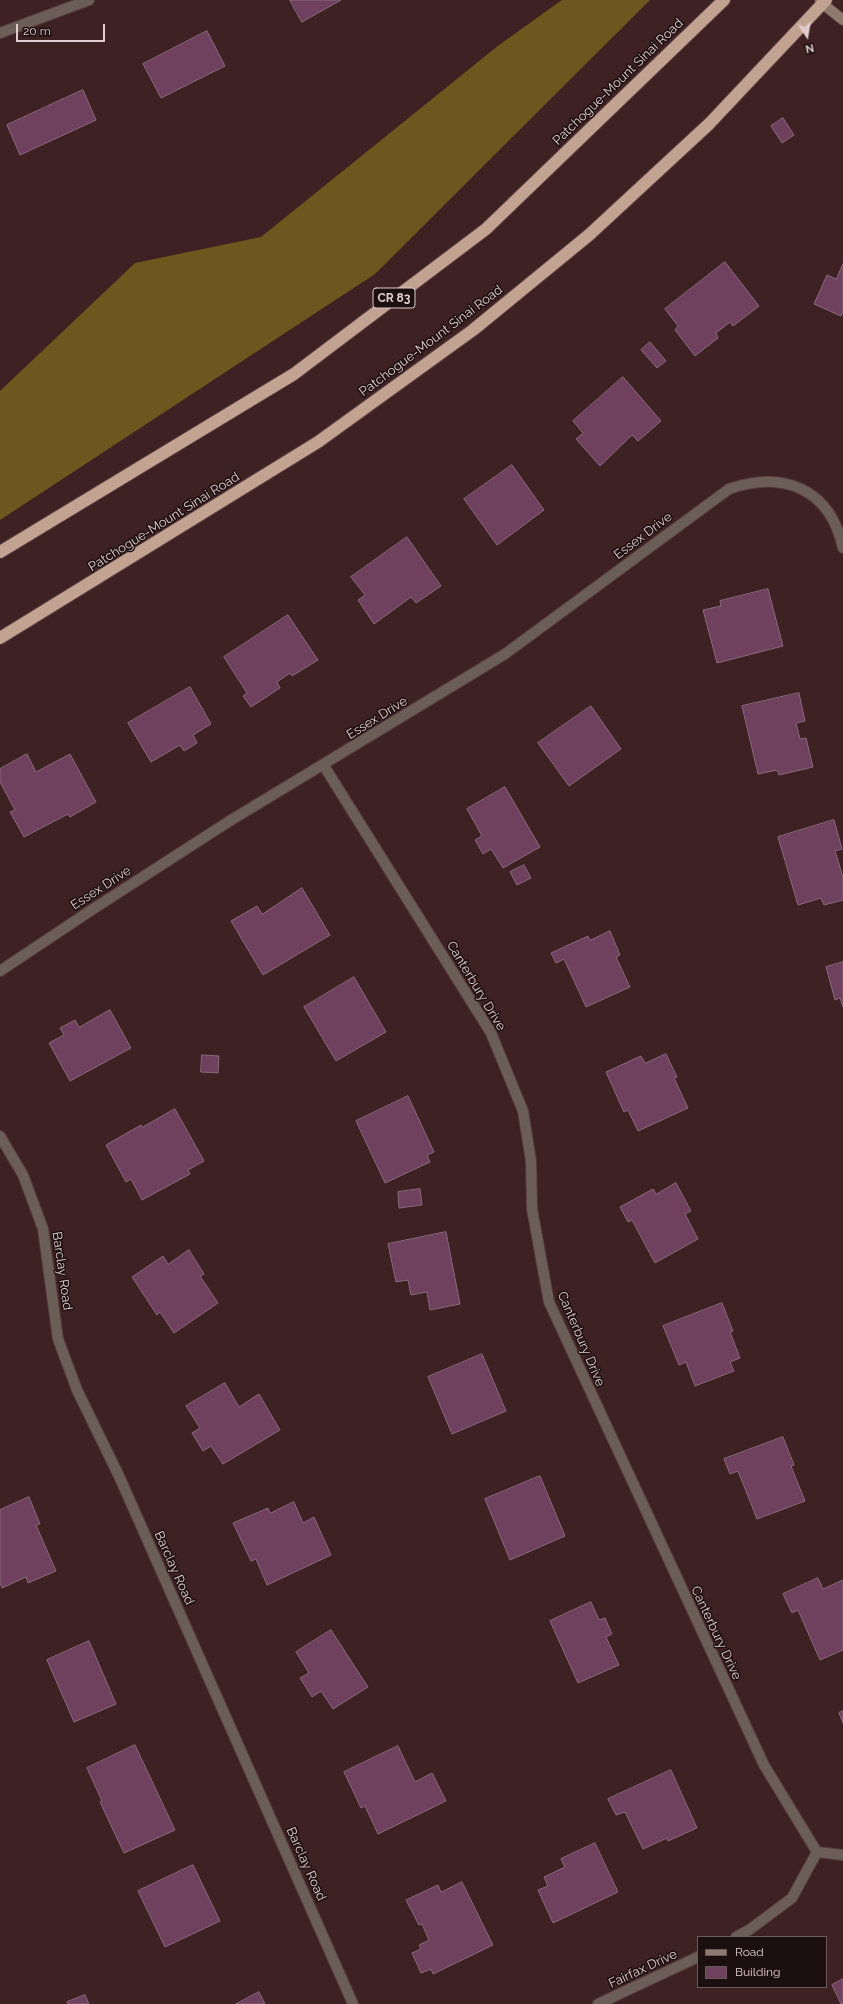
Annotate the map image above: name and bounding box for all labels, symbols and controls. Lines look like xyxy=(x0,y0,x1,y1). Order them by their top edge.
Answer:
scale bar xyxy=(18,16,107,42)
street label: Patchogue-Mount Sinai Road xyxy=(550,16,686,148)
north arrow xyxy=(787,16,827,56)
text: 20 m xyxy=(23,24,51,38)
text: N xyxy=(804,41,815,55)
street label: Patchogue-Mount Sinai Road xyxy=(356,282,506,400)
road number: CR 83 xyxy=(373,288,415,308)
street label: Patchogue-Mount Sinai Road xyxy=(86,469,242,575)
street label: Essex Drive xyxy=(611,509,675,563)
street label: Essex Drive xyxy=(344,693,410,743)
street label: Essex Drive xyxy=(68,863,134,913)
street label: Canterbury Drive xyxy=(443,938,509,1034)
street label: Barclay Road xyxy=(49,1231,75,1311)
street label: Canterbury Drive xyxy=(554,1289,608,1389)
street label: Barclay Road xyxy=(151,1529,197,1607)
street label: Canterbury Drive xyxy=(687,1584,745,1682)
street label: Barclay Road xyxy=(283,1825,329,1903)
legend xyxy=(697,1936,827,1988)
text: Road xyxy=(735,1945,764,1959)
street label: Fairfax Drive xyxy=(606,1946,680,1992)
text: Building xyxy=(735,1965,781,1979)

